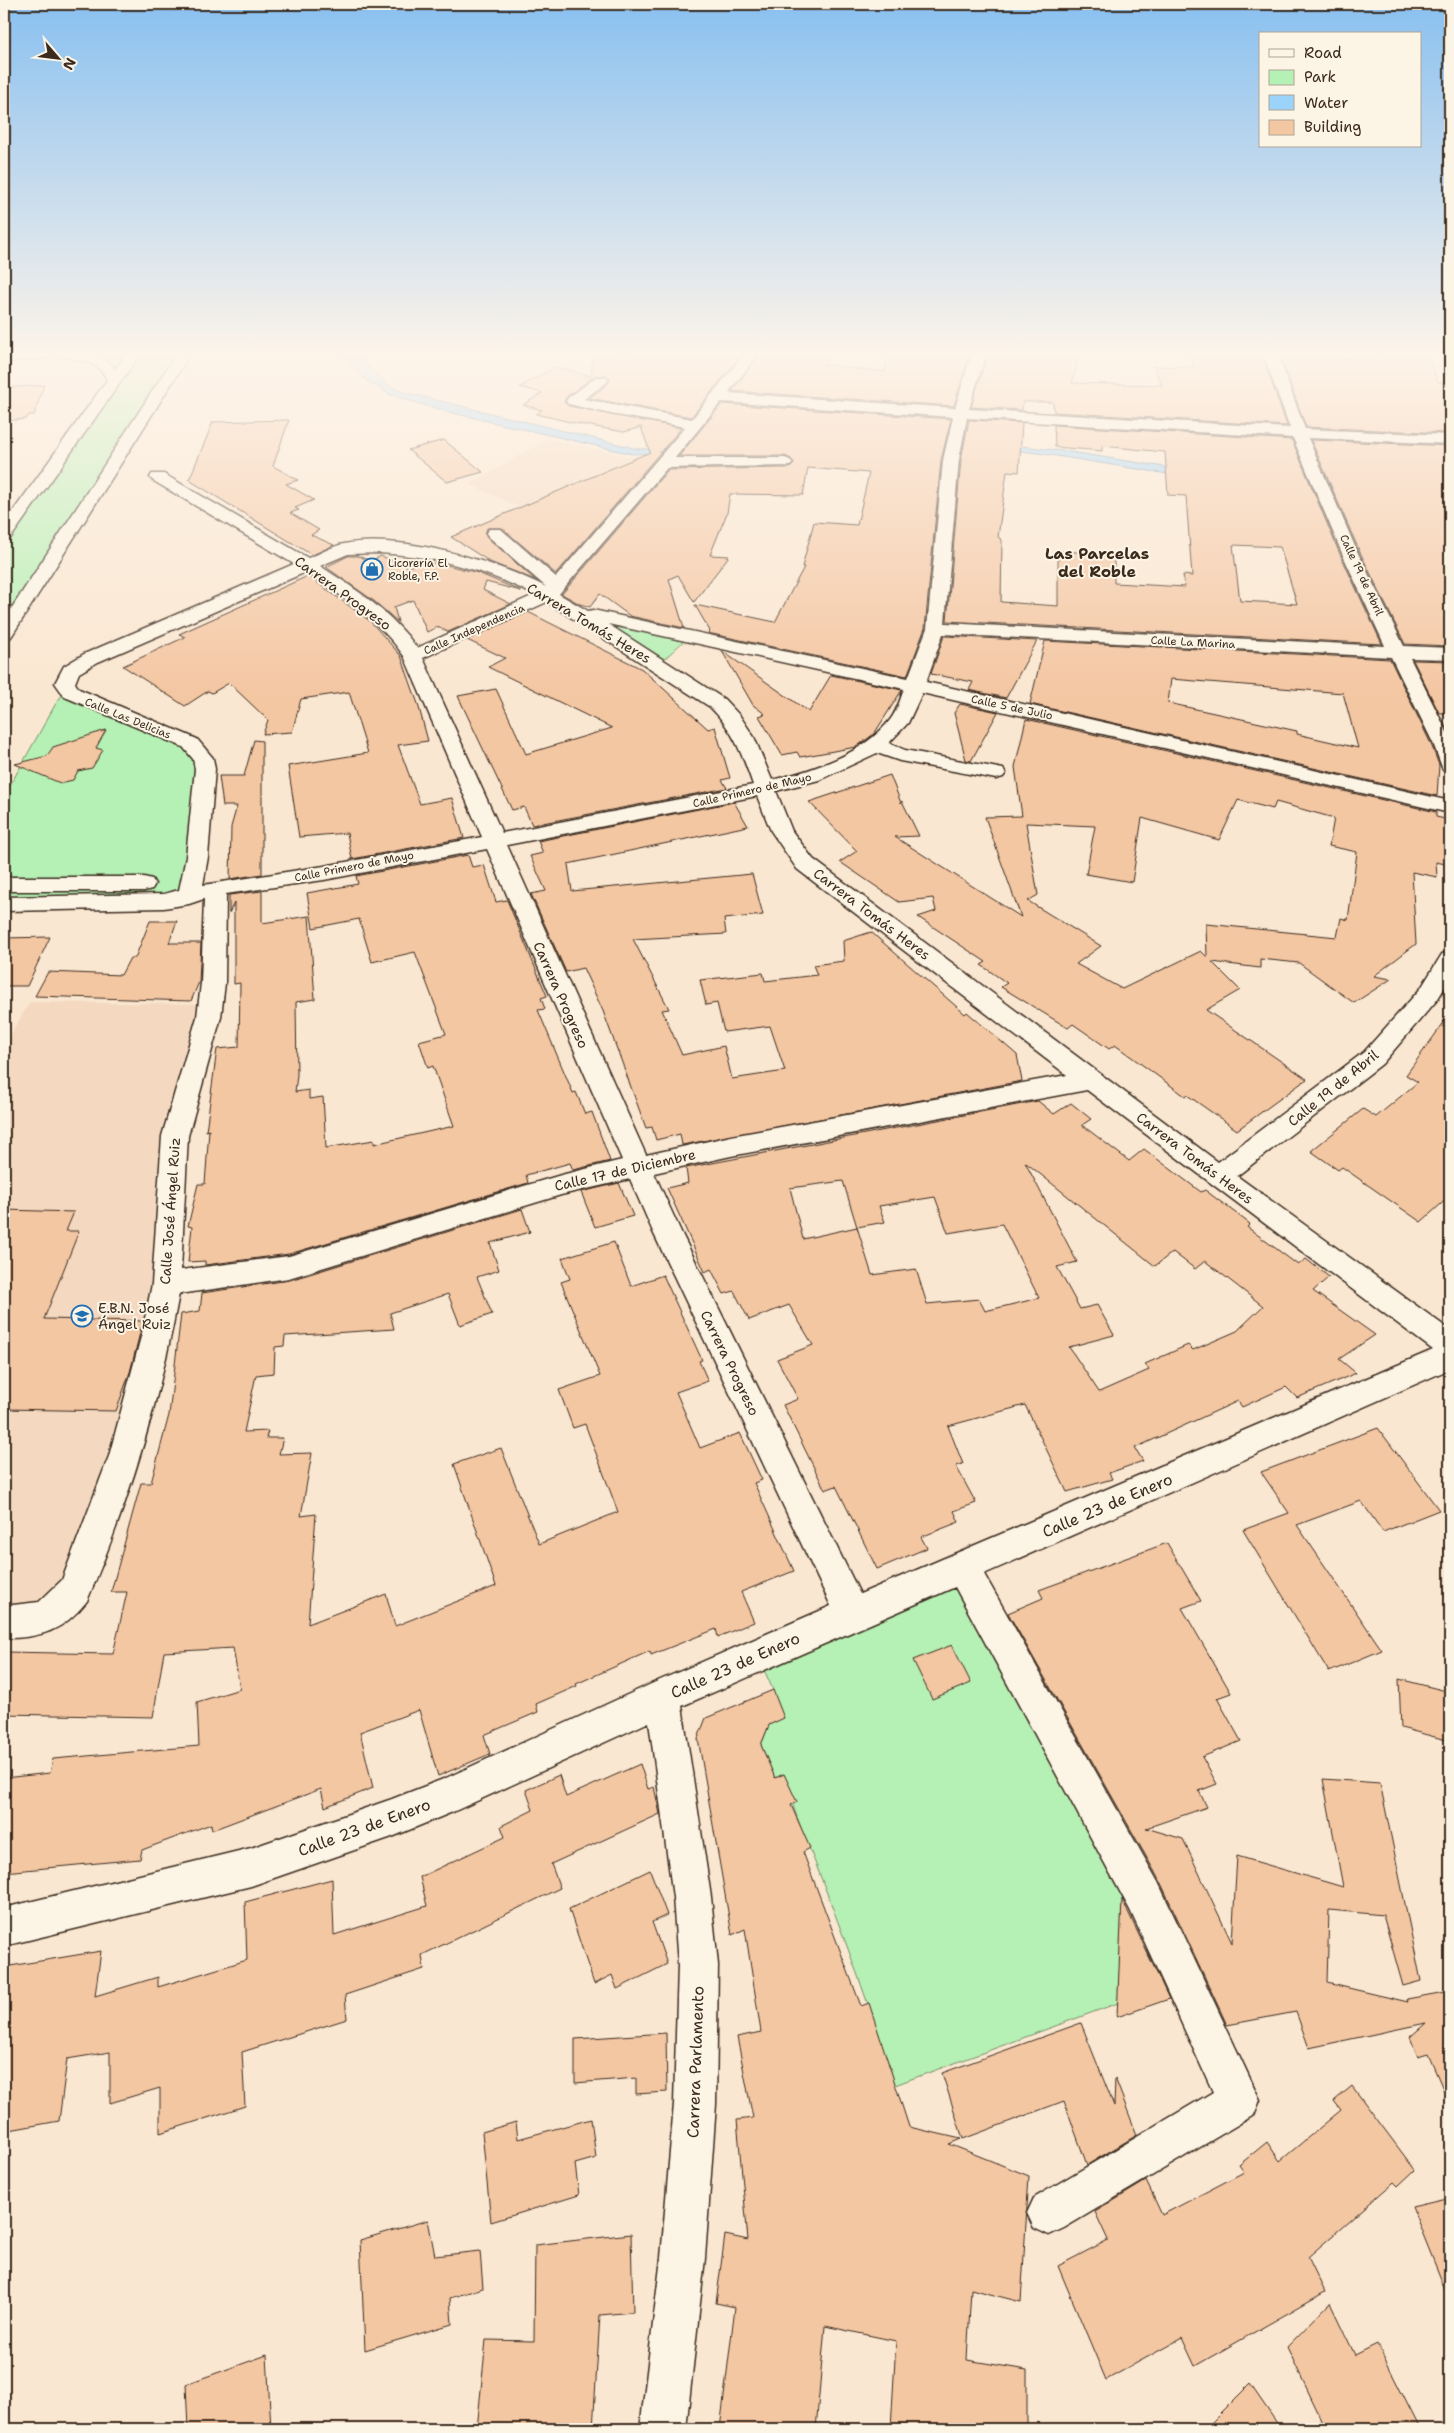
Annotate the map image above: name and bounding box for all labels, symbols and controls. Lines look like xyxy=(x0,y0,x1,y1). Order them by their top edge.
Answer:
north arrow xyxy=(32,32,82,82)
legend xyxy=(1259,32,1422,148)
text: Road xyxy=(1304,43,1342,63)
text: N xyxy=(59,55,80,73)
text: Park xyxy=(1304,67,1336,87)
text: Water xyxy=(1304,93,1348,113)
text: Building xyxy=(1304,117,1361,137)
street label: Calle 19 de Abril xyxy=(1336,532,1387,619)
district label: Las Parcelas del Roble xyxy=(1045,543,1149,582)
street label: Carrera Progreso xyxy=(291,552,395,634)
place label: Licorería El Roble, F.P. xyxy=(388,556,448,584)
shop icon: Licorería El Roble, F.P. xyxy=(360,557,384,581)
street label: Carrera Tomás Heres xyxy=(524,579,654,667)
street label: Calle Independencia xyxy=(421,600,527,659)
street label: Calle La Marina xyxy=(1150,633,1236,652)
street label: Calle 5 de Julio xyxy=(970,692,1054,724)
street label: Calle Las Delicias xyxy=(82,694,173,743)
street label: Calle Primero de Mayo xyxy=(691,769,813,811)
street label: Calle Primero de Mayo xyxy=(293,847,415,885)
street label: Carrera Tomás Heres xyxy=(810,864,934,964)
street label: Carrera Progreso xyxy=(529,939,593,1051)
street label: Calle 19 de Abril xyxy=(1284,1045,1383,1130)
street label: Carrera Tomás Heres xyxy=(1133,1108,1257,1208)
street label: Calle José Ángel Ruiz xyxy=(156,1137,184,1285)
street label: Calle 17 de Diciembre xyxy=(553,1145,697,1195)
place label: E.B.N. José Ángel Ruiz xyxy=(98,1299,171,1333)
school or university icon: E.B.N. José Ángel Ruiz xyxy=(70,1304,94,1328)
street label: Carrera Progreso xyxy=(697,1307,763,1419)
street label: Calle 23 de Enero xyxy=(1039,1469,1176,1542)
street label: Calle 23 de Enero xyxy=(667,1627,803,1703)
street label: Calle 23 de Enero xyxy=(295,1794,433,1861)
street label: Carrera Parlamento xyxy=(682,1986,709,2138)

